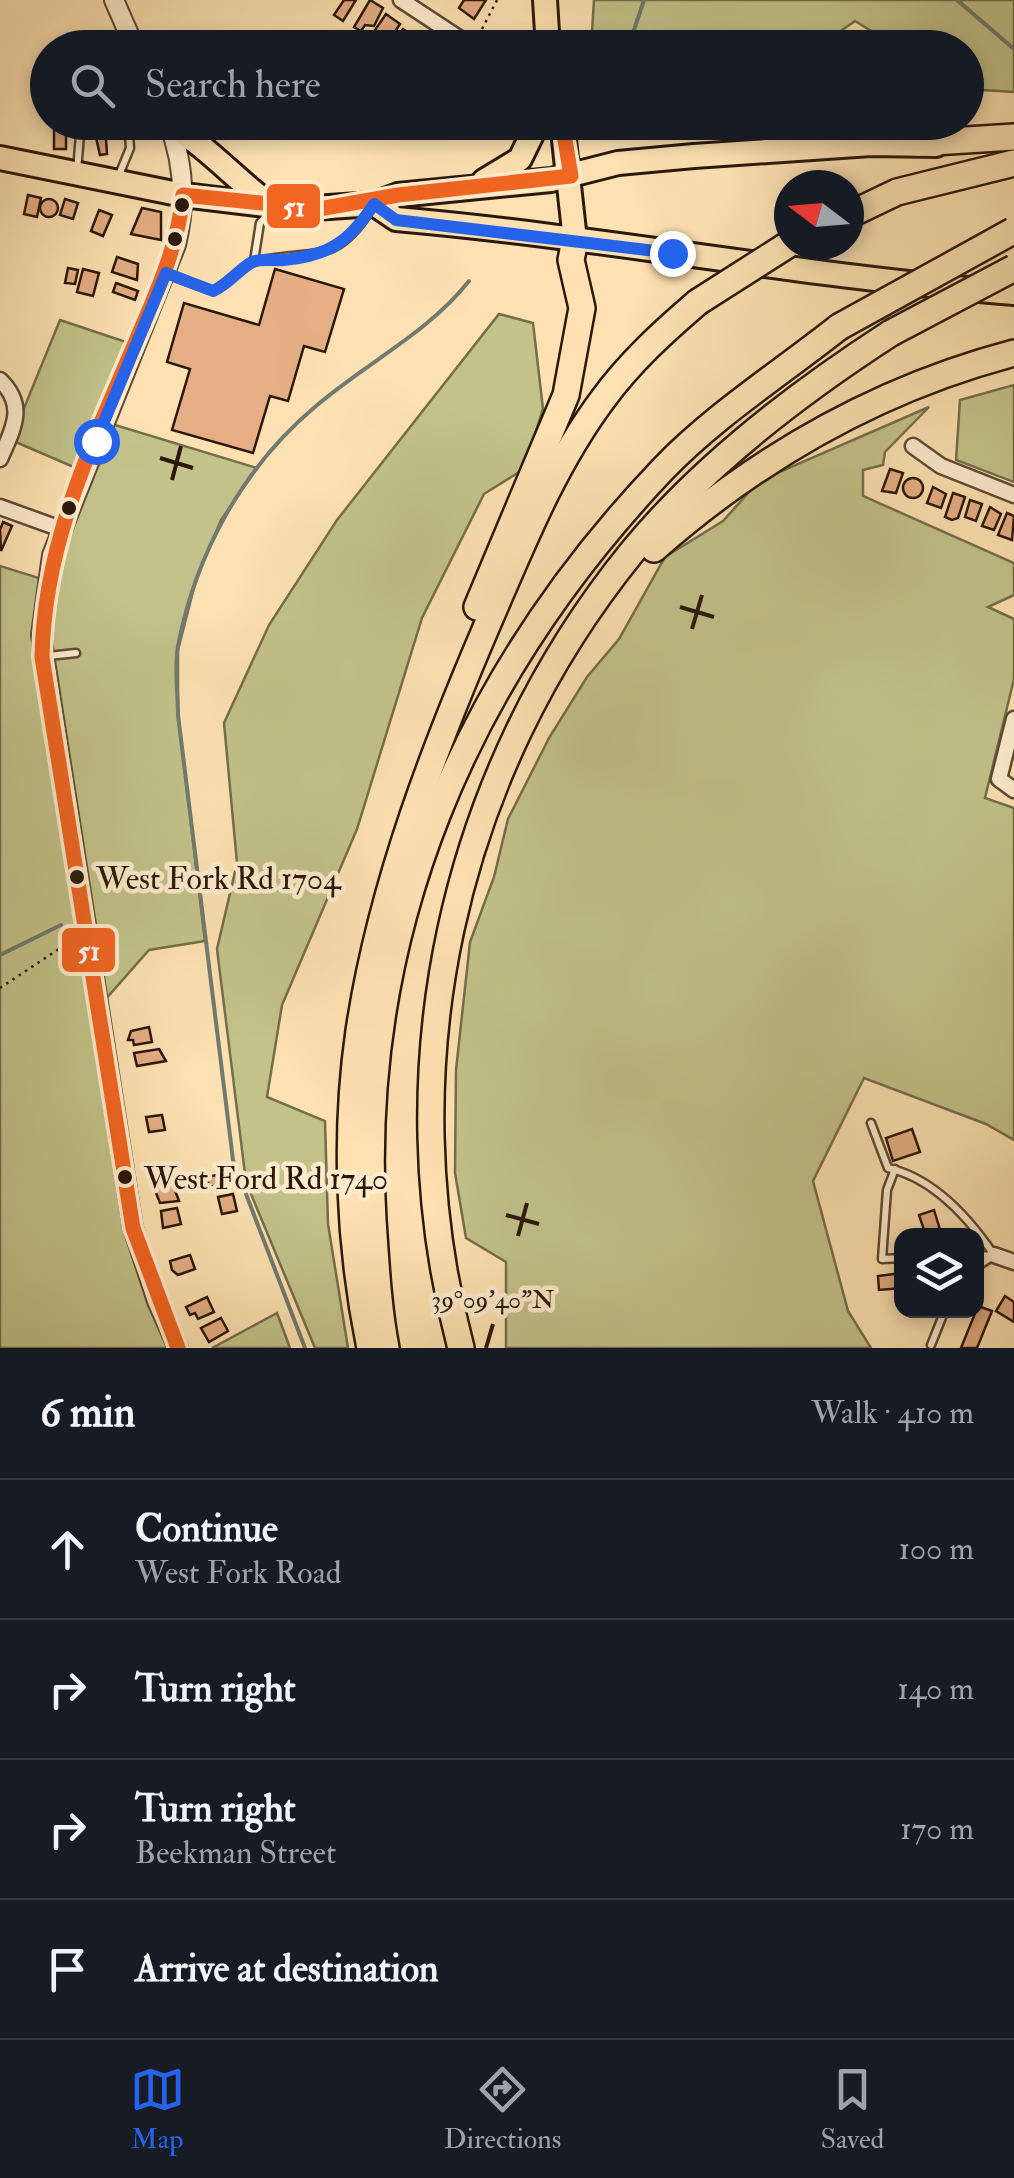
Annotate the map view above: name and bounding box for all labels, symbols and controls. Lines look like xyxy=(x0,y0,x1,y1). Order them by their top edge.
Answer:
search box xyxy=(30,30,984,140)
icon: search xyxy=(65,58,120,113)
text: Search here xyxy=(145,61,321,109)
north arrow xyxy=(774,170,864,260)
line badge: 51 xyxy=(265,182,322,230)
text: 51 xyxy=(283,190,305,225)
unlabelled marker xyxy=(172,195,192,215)
unlabelled marker xyxy=(165,229,185,249)
route end xyxy=(650,231,696,277)
route start xyxy=(74,419,120,465)
unlabelled marker xyxy=(59,498,79,518)
place label: West Fork Rd 1704 xyxy=(95,859,342,899)
marker: West Fork Rd 1704 xyxy=(67,867,87,887)
line badge: 51 xyxy=(60,926,117,974)
text: 51 xyxy=(78,934,100,969)
place label: West Ford Rd 1740 xyxy=(143,1159,388,1199)
marker: West Ford Rd 1740 xyxy=(115,1167,135,1187)
map controls xyxy=(894,1228,984,1318)
button: layers xyxy=(894,1228,984,1318)
text: 39°09'40"N xyxy=(432,1285,555,1316)
text: 6 min xyxy=(40,1387,135,1439)
text: Walk · 410 m xyxy=(811,1393,974,1433)
text: Continue xyxy=(135,1505,278,1553)
icon: ahead xyxy=(40,1522,95,1577)
text: 100 m xyxy=(898,1529,974,1569)
text: West Fork Road xyxy=(135,1553,342,1593)
icon: right xyxy=(40,1662,95,1717)
text: Turn right xyxy=(135,1665,296,1713)
text: 140 m xyxy=(897,1669,974,1709)
text: Turn right xyxy=(135,1785,296,1833)
icon: right xyxy=(40,1802,95,1857)
text: 170 m xyxy=(900,1809,974,1849)
text: Beekman Street xyxy=(135,1833,336,1873)
icon: arrive xyxy=(40,1942,95,1997)
text: Arrive at destination xyxy=(135,1945,439,1993)
tab: Map xyxy=(130,2062,185,2157)
tab: Directions xyxy=(444,2062,561,2157)
tab: Saved xyxy=(820,2062,884,2157)

